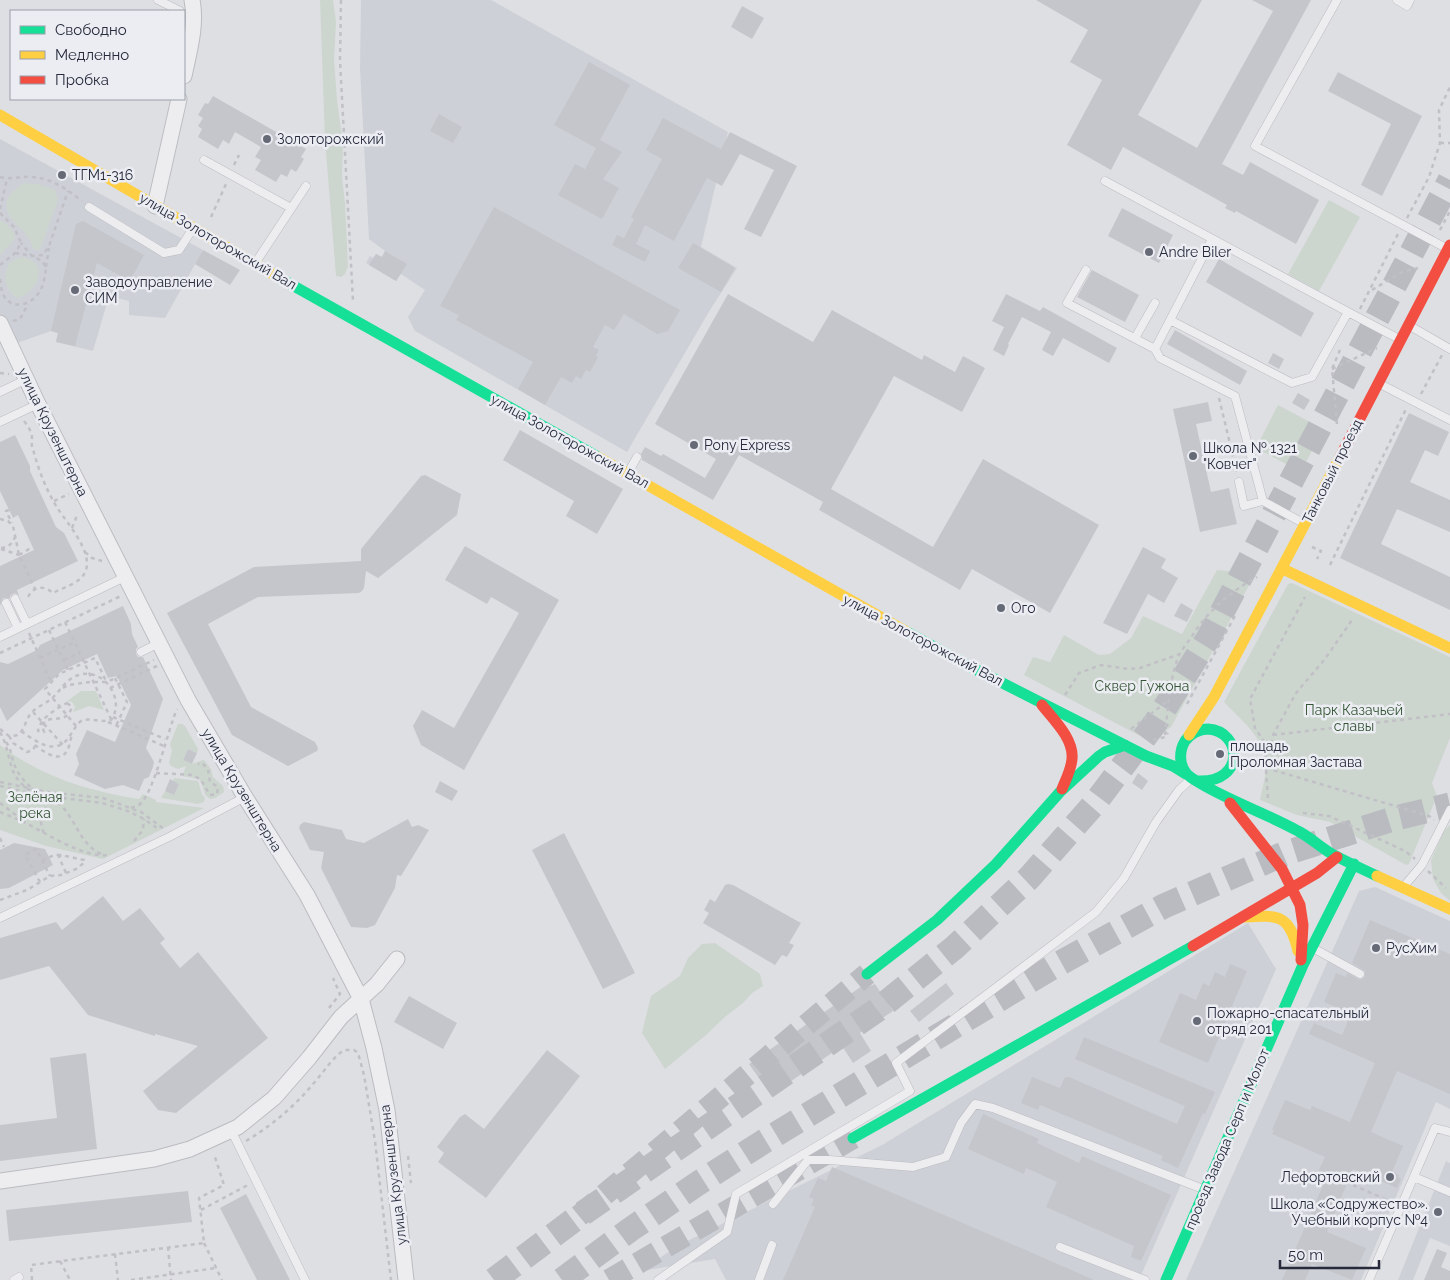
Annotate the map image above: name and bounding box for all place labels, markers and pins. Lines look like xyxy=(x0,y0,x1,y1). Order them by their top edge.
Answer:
place label: Золоторожский xyxy=(277,131,384,147)
marker: Золоторожский xyxy=(261,133,273,145)
place label: ТГМ1-316 xyxy=(72,167,133,183)
marker: ТГМ1-316 xyxy=(56,169,68,181)
place label: Andre Biler xyxy=(1159,244,1231,260)
marker: Andre Biler xyxy=(1143,246,1155,258)
place label: Заводоуправление СИМ xyxy=(85,274,212,306)
marker: Заводоуправление СИМ xyxy=(69,284,81,296)
place label: Pony Express xyxy=(704,437,791,453)
marker: Pony Express xyxy=(688,439,700,451)
place label: Школа № 1321 "Ковчег" xyxy=(1203,440,1297,472)
marker: Школа № 1321 "Ковчег" xyxy=(1187,450,1199,462)
place label: Ого xyxy=(1011,600,1035,616)
marker: Ого xyxy=(995,602,1007,614)
place label: площадь Проломная Застава xyxy=(1230,738,1362,770)
marker: площадь Проломная Застава xyxy=(1214,748,1226,760)
place label: РусХим xyxy=(1386,940,1437,956)
marker: РусХим xyxy=(1370,942,1382,954)
place label: Пожарно-спасательный отряд 201 xyxy=(1207,1005,1369,1037)
marker: Пожарно-спасательный отряд 201 xyxy=(1191,1015,1203,1027)
place label: Лефортовский xyxy=(1281,1169,1380,1185)
marker: Лефортовский xyxy=(1384,1171,1396,1183)
place label: Школа «Содружество». Учебный корпус №4 xyxy=(1270,1196,1428,1228)
marker: Школа «Содружество». Учебный корпус №4 xyxy=(1432,1206,1444,1218)

